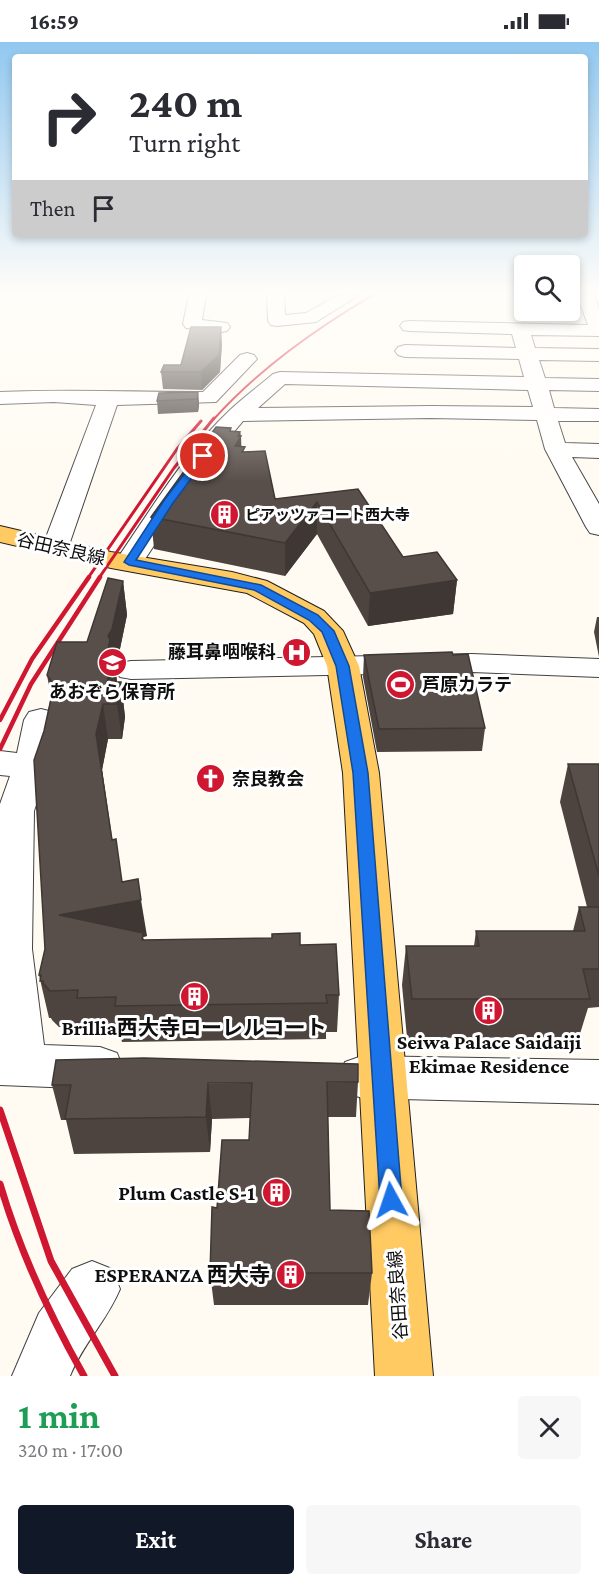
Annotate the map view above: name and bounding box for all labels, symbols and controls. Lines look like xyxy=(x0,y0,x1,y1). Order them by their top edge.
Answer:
text: 16:59 xyxy=(30,9,79,34)
icon: right xyxy=(30,78,108,156)
text: 240 m xyxy=(129,79,242,126)
text: Turn right xyxy=(129,128,240,158)
icon: arrive xyxy=(87,192,120,225)
text: Then xyxy=(30,196,75,221)
map controls xyxy=(514,255,580,321)
button: search xyxy=(514,255,580,321)
pin xyxy=(177,430,228,481)
icon: arrive xyxy=(186,439,219,472)
building icon: ピアッツァコート西大寺 xyxy=(208,499,240,531)
place label: ピアッツァコート西大寺 xyxy=(245,507,410,523)
street label: 谷田奈良線 xyxy=(15,529,107,569)
hospital icon: 藤耳鼻咽喉科 xyxy=(281,636,313,668)
place label: 藤耳鼻咽喉科 xyxy=(168,642,276,662)
school or university icon: あおぞら保育所 xyxy=(96,647,128,679)
sports icon: 芦原カラテ xyxy=(385,669,417,701)
place label: 芦原カラテ xyxy=(422,675,512,695)
place label: あおぞら保育所 xyxy=(49,682,175,702)
church icon: 奈良教会 xyxy=(195,763,227,795)
place label: 奈良教会 xyxy=(232,769,304,789)
building icon: Brillia西大寺ローレルコート xyxy=(178,981,210,1013)
building icon: Seiwa Palace Saidaiji Ekimae Residence xyxy=(473,995,505,1027)
place label: Brillia西大寺ローレルコート xyxy=(62,1016,326,1040)
place label: Seiwa Palace Saidaiji Ekimae Residence xyxy=(397,1030,581,1078)
position arrow xyxy=(359,1168,423,1232)
building icon: Plum Castle S-1 xyxy=(260,1177,292,1209)
place label: Plum Castle S-1 xyxy=(118,1181,255,1205)
street label: 谷田奈良線 xyxy=(385,1249,411,1341)
building icon: ESPERANZA 西大寺 xyxy=(275,1259,307,1291)
place label: ESPERANZA 西大寺 xyxy=(94,1263,270,1287)
text: 1 min xyxy=(18,1396,100,1436)
button: close xyxy=(518,1396,581,1459)
text: 320 m · 17:00 xyxy=(18,1439,123,1461)
button: Exit xyxy=(18,1505,294,1574)
button: Share xyxy=(306,1505,581,1574)

